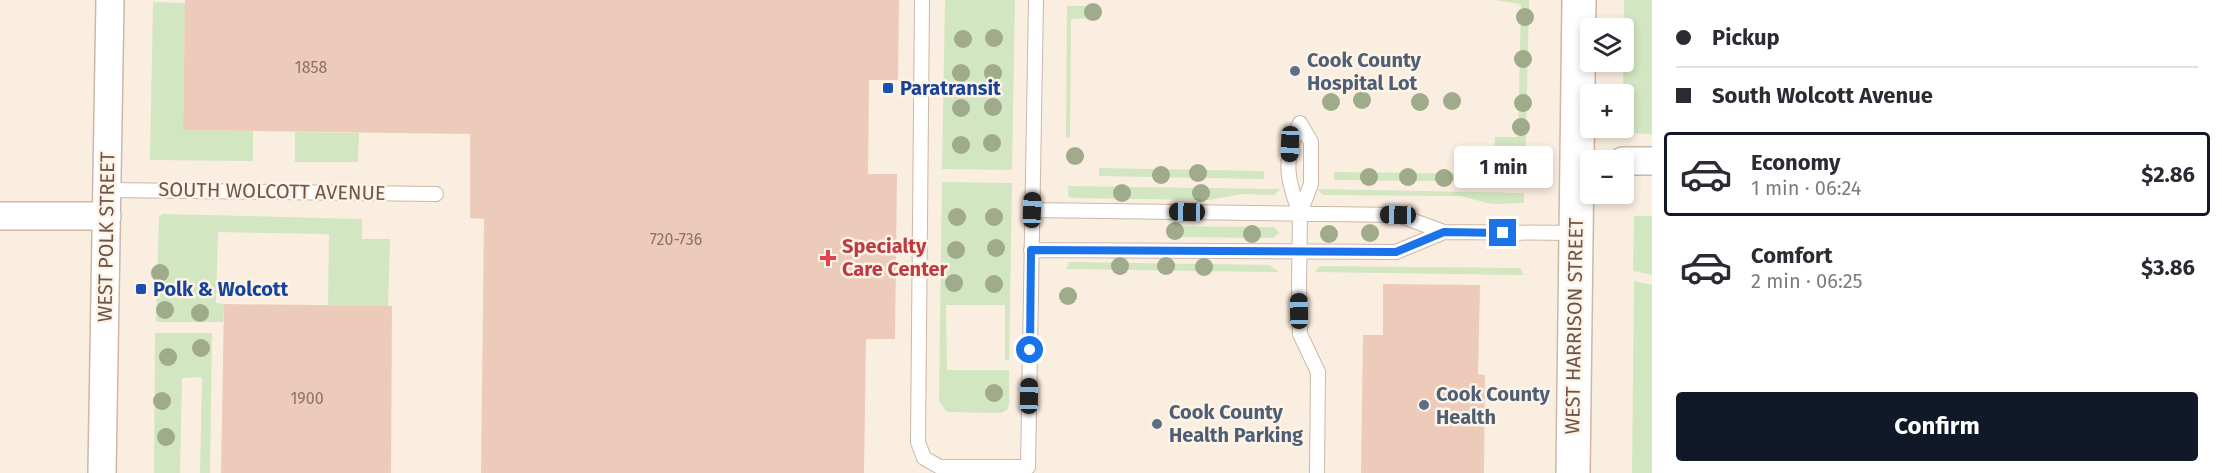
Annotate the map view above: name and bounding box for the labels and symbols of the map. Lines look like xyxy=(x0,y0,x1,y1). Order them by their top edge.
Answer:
place label: Cook County Hospital Lot xyxy=(1307,48,1422,95)
house number: 1858 xyxy=(295,58,327,77)
marker: Cook County Hospital Lot xyxy=(1288,64,1302,78)
place label: Paratransit xyxy=(900,76,1001,100)
marker: Paratransit xyxy=(881,81,895,95)
car xyxy=(1280,126,1300,162)
callout: 1 min xyxy=(1454,146,1552,188)
street label: WEST POLK STREET xyxy=(93,151,119,322)
street label: SOUTH WOLCOTT AVENUE xyxy=(158,177,386,205)
car xyxy=(1022,192,1042,228)
car xyxy=(1169,203,1205,221)
car xyxy=(1380,206,1416,224)
street label: WEST HARRISON STREET xyxy=(1560,217,1588,435)
route end xyxy=(1489,219,1516,246)
house number: 720-736 xyxy=(650,230,702,249)
place label: Specialty Care Center xyxy=(842,234,949,281)
marker: Specialty Care Center xyxy=(819,249,837,267)
place label: Polk & Wolcott xyxy=(153,277,289,301)
marker: Polk & Wolcott xyxy=(134,282,148,296)
car xyxy=(1290,293,1308,329)
route start xyxy=(1016,336,1043,363)
car xyxy=(1020,378,1038,414)
place label: Cook County Health xyxy=(1436,382,1551,429)
house number: 1900 xyxy=(290,389,324,408)
marker: Cook County Health xyxy=(1417,398,1431,412)
place label: Cook County Health Parking xyxy=(1169,400,1304,447)
marker: Cook County Health Parking xyxy=(1150,417,1164,431)

